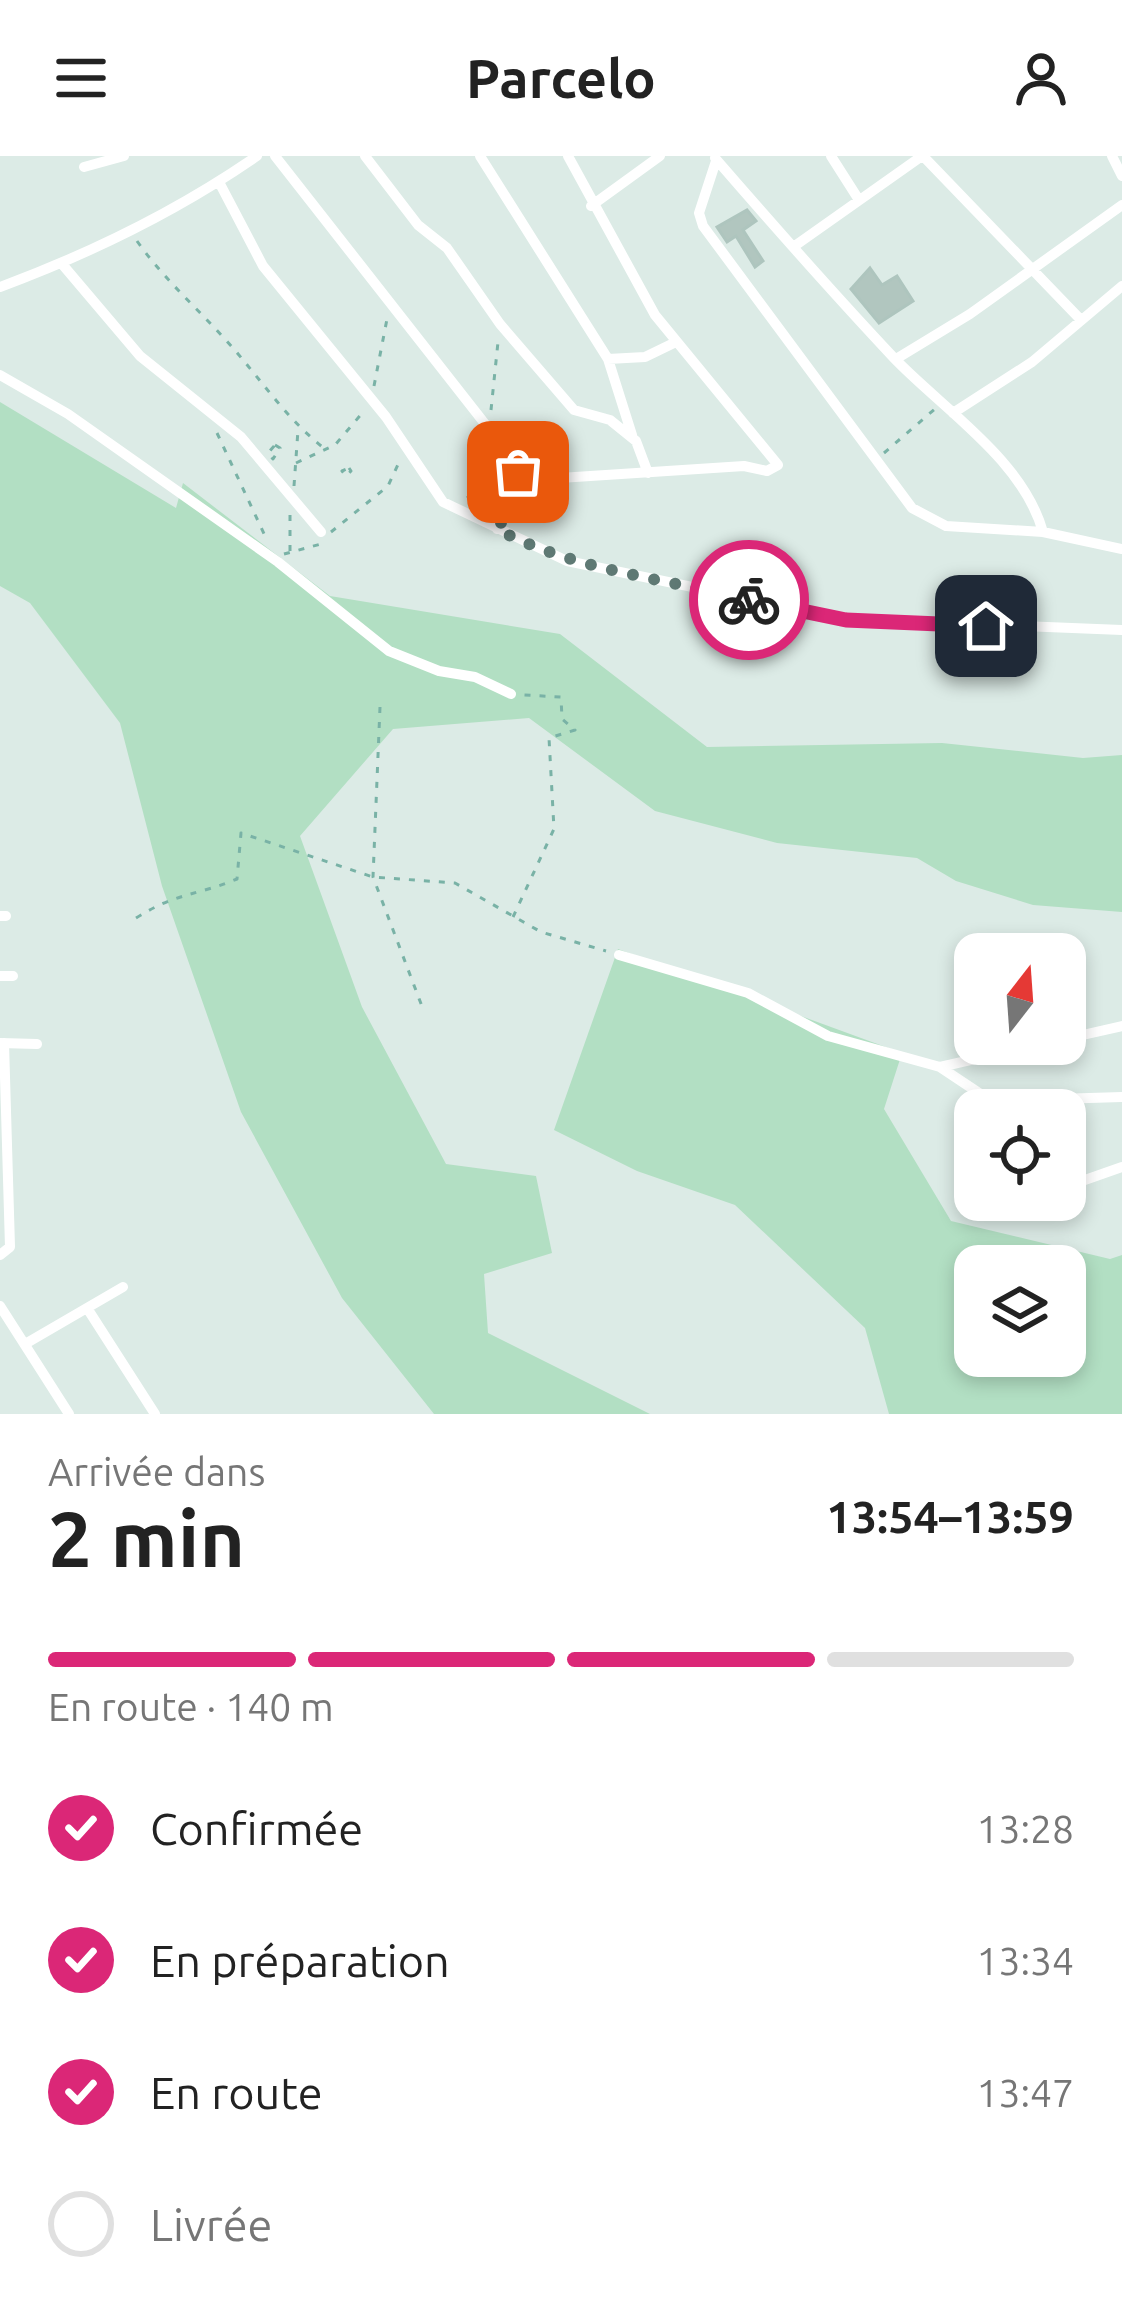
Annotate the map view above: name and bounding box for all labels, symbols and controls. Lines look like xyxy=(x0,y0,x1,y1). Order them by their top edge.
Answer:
icon: menu xyxy=(48,45,114,111)
icon: person xyxy=(1008,45,1074,111)
text: Parcelo xyxy=(466,48,656,108)
pin xyxy=(467,421,569,523)
icon: bag xyxy=(485,439,551,505)
courier xyxy=(689,540,809,660)
icon: bike xyxy=(716,567,782,633)
pin xyxy=(935,575,1037,677)
icon: home xyxy=(953,593,1019,659)
north arrow xyxy=(954,933,1086,1065)
map controls xyxy=(954,933,1086,1377)
button: locate xyxy=(954,1089,1086,1221)
button: layers xyxy=(954,1245,1086,1377)
text: Arrivée dans xyxy=(48,1450,265,1493)
text: 13:54–13:59 xyxy=(826,1491,1074,1542)
text: 2 min xyxy=(48,1494,245,1582)
text: En route · 140 m xyxy=(48,1685,334,1728)
icon: check xyxy=(48,1795,114,1861)
text: Confirmée xyxy=(150,1803,363,1854)
text: 13:28 xyxy=(976,1807,1074,1850)
icon: check xyxy=(48,1927,114,1993)
text: En préparation xyxy=(150,1935,450,1986)
text: 13:34 xyxy=(976,1939,1074,1982)
icon: check xyxy=(48,2059,114,2125)
text: En route xyxy=(150,2067,323,2118)
text: 13:47 xyxy=(976,2071,1074,2114)
text: Livrée xyxy=(150,2199,272,2250)

